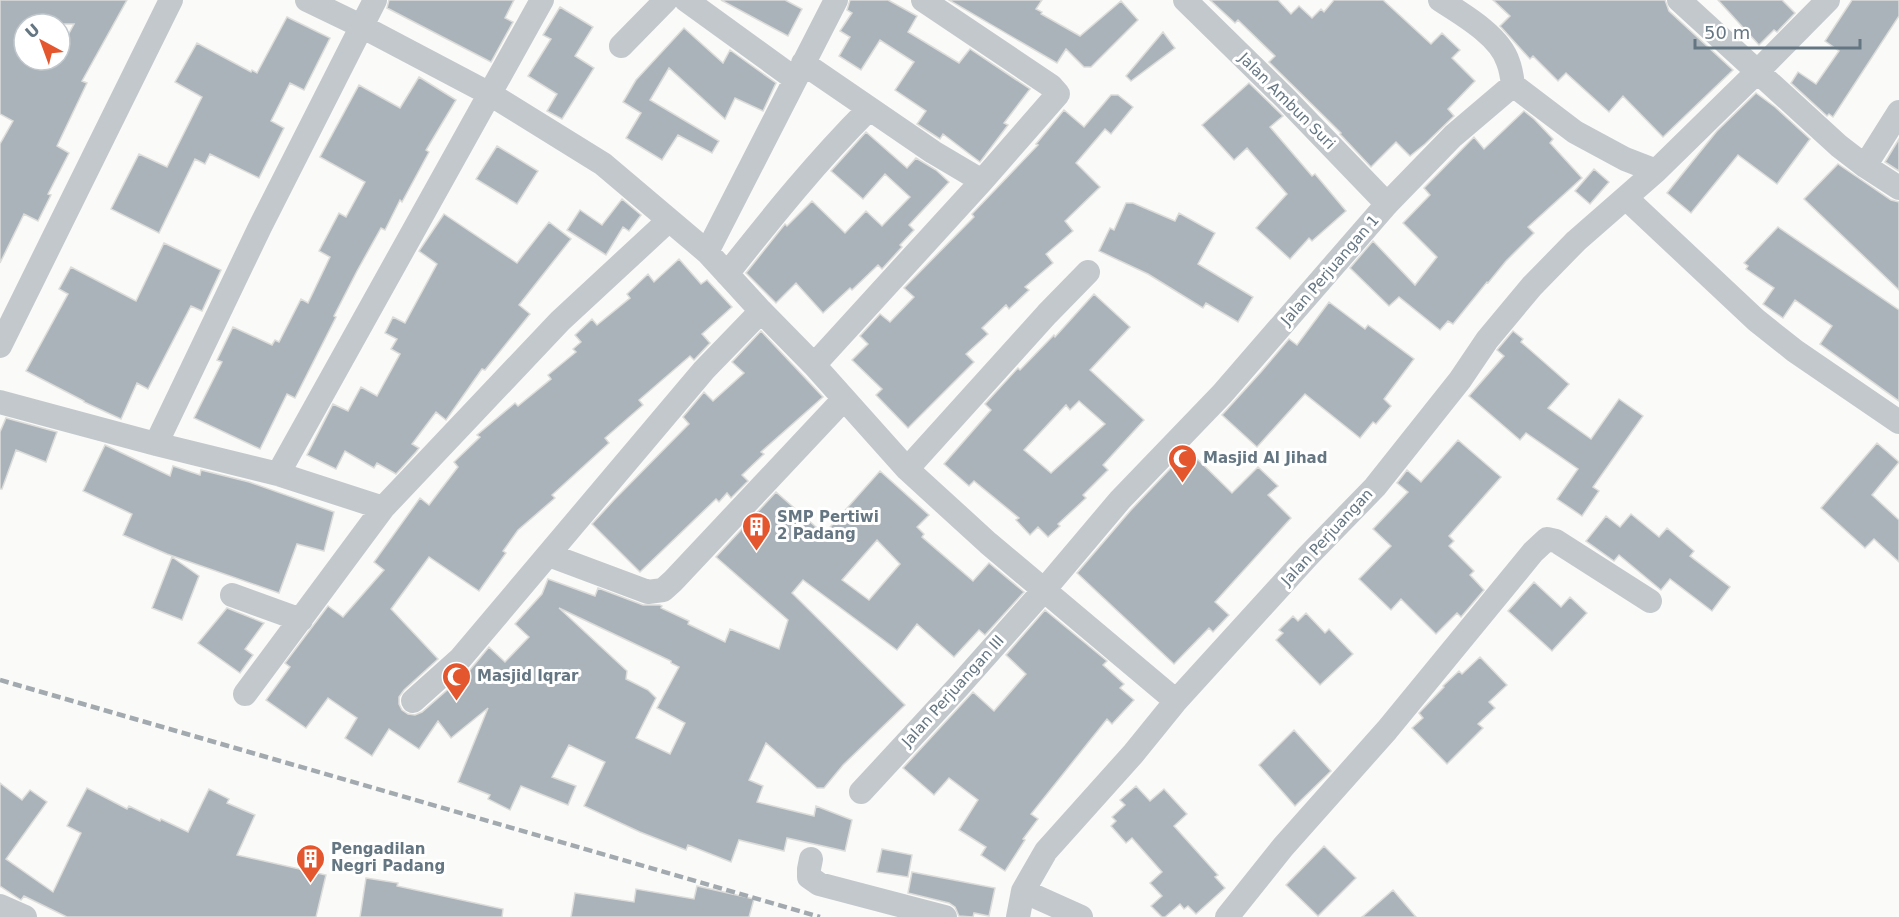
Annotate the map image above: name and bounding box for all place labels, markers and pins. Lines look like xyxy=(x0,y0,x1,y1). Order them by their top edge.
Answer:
mosque icon: Masjid Al Jihad xyxy=(1166,442,1198,484)
place label: Masjid Al Jihad xyxy=(1203,449,1327,467)
place label: SMP Pertiwi 2 Padang xyxy=(777,508,879,543)
building icon: SMP Pertiwi 2 Padang xyxy=(740,510,772,552)
mosque icon: Masjid Iqrar xyxy=(440,660,472,702)
place label: Masjid Iqrar xyxy=(477,667,579,685)
place label: Pengadilan Negri Padang xyxy=(331,840,445,875)
building icon: Pengadilan Negri Padang xyxy=(294,842,326,884)

